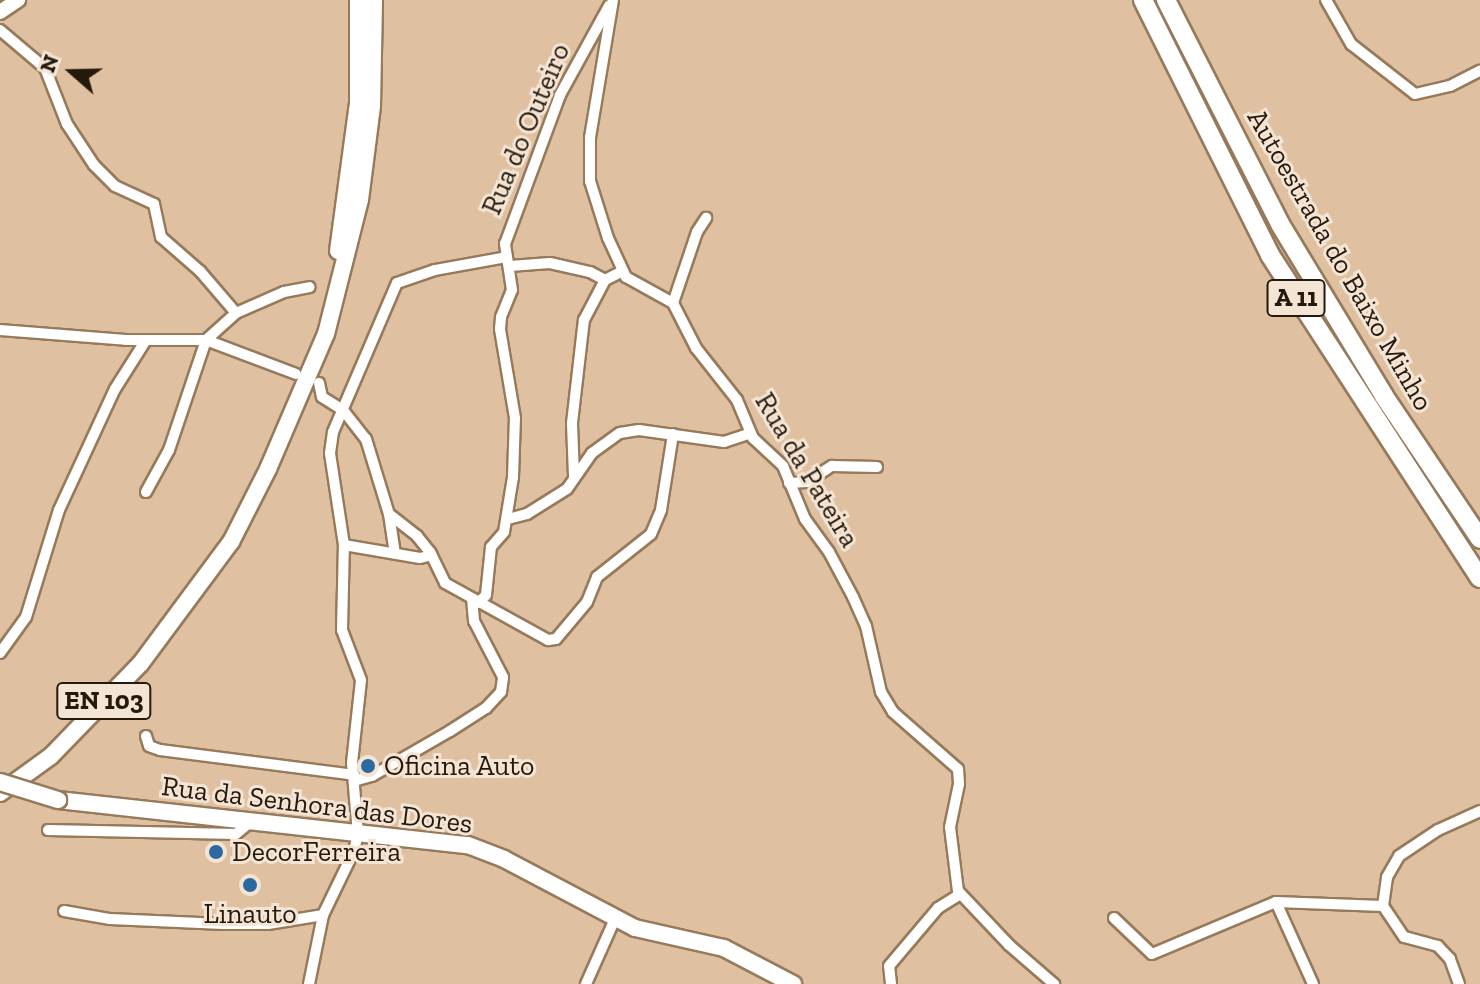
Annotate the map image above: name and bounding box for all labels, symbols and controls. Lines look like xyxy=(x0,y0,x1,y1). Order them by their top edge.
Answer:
north arrow xyxy=(32,32,112,112)
street label: Rua do Outeiro xyxy=(475,38,577,220)
text: N xyxy=(33,51,65,76)
street label: Autoestrada do Baixo Minho xyxy=(1240,103,1440,417)
road number: A 11 xyxy=(1266,276,1326,320)
street label: Rua da Pateira xyxy=(748,387,866,553)
road number: EN 103 xyxy=(56,679,152,723)
place label: Oficina Auto xyxy=(384,749,535,783)
marker: Oficina Auto xyxy=(359,757,377,775)
street label: Rua da Senhora das Dores xyxy=(160,769,474,841)
place label: DecorFerreira xyxy=(232,835,401,869)
marker: DecorFerreira xyxy=(207,843,225,861)
marker: Linauto xyxy=(241,876,259,894)
place label: Linauto xyxy=(203,897,297,931)

